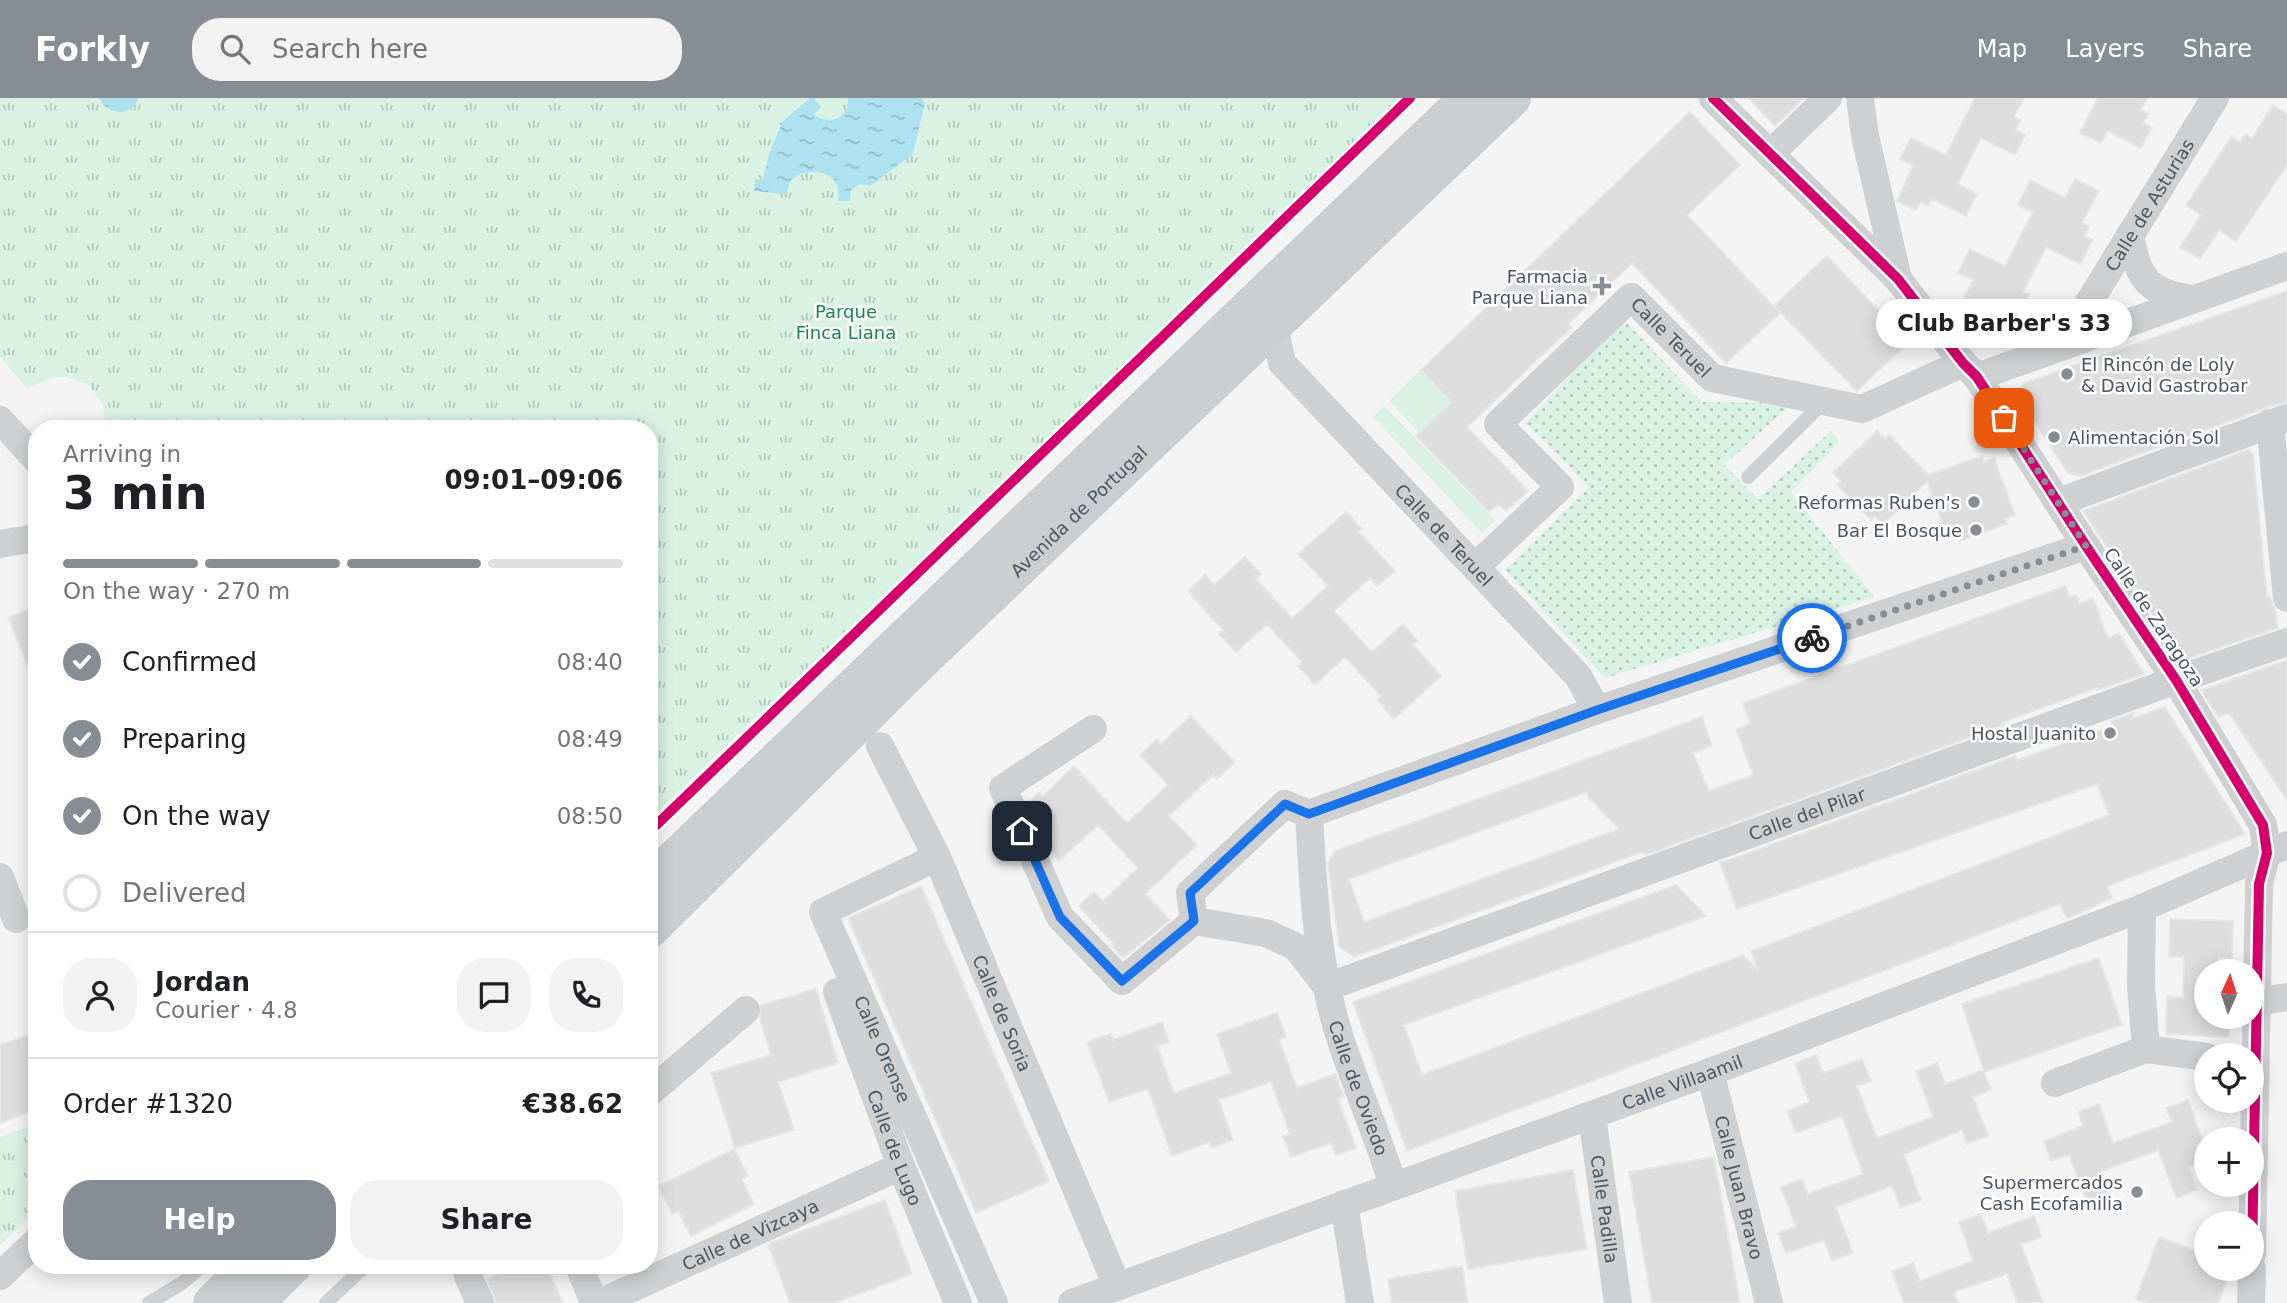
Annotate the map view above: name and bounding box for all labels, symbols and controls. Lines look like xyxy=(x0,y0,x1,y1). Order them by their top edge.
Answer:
search box xyxy=(192,18,682,81)
text: Forkly xyxy=(35,30,150,69)
icon: search xyxy=(216,30,254,68)
text: Search here xyxy=(272,34,428,64)
text: Map xyxy=(1977,35,2027,63)
text: Layers xyxy=(2065,35,2145,63)
text: Share xyxy=(2183,35,2252,63)
street label: Calle de Asturias xyxy=(2100,135,2198,275)
place label: Farmacia Parque Liana xyxy=(1472,266,1588,308)
marker: Farmacia Parque Liana xyxy=(1594,278,1610,294)
street label: Calle Teruel xyxy=(1627,293,1716,382)
callout: Club Barber's 33 xyxy=(1876,299,2132,348)
park label: Parque Finca Liana xyxy=(796,301,896,343)
text: Club Barber's 33 xyxy=(1897,310,2111,336)
place label: El Rincón de Loly & David Gastrobar xyxy=(2081,354,2248,396)
marker: El Rincón de Loly & David Gastrobar xyxy=(2059,366,2075,382)
pin xyxy=(1974,388,2034,448)
icon: bag xyxy=(1985,399,2023,437)
place label: Alimentación Sol xyxy=(2068,427,2219,448)
marker: Alimentación Sol xyxy=(2046,429,2062,445)
text: Arriving in xyxy=(63,441,181,467)
street label: Avenida de Portugal xyxy=(1006,441,1151,581)
text: 09:01–09:06 xyxy=(444,465,623,495)
text: 3 min xyxy=(63,466,207,520)
street label: Calle de Teruel xyxy=(1391,479,1497,590)
place label: Reformas Ruben's xyxy=(1798,492,1960,513)
marker: Reformas Ruben's xyxy=(1966,494,1982,510)
place label: Bar El Bosque xyxy=(1837,520,1962,541)
marker: Bar El Bosque xyxy=(1968,522,1984,538)
street label: Calle de Zaragoza xyxy=(2100,543,2208,691)
text: On the way · 270 m xyxy=(63,578,290,604)
courier xyxy=(1777,603,1847,673)
icon: bike xyxy=(1793,619,1831,657)
icon: check xyxy=(63,643,101,681)
text: Confirmed xyxy=(122,647,257,677)
text: 08:40 xyxy=(557,649,623,675)
icon: check xyxy=(63,720,101,758)
place label: Hostal Juanito xyxy=(1971,723,2096,744)
text: Preparing xyxy=(122,724,247,754)
marker: Hostal Juanito xyxy=(2102,725,2118,741)
text: 08:49 xyxy=(557,726,623,752)
street label: Calle del Pilar xyxy=(1746,783,1869,844)
icon: check xyxy=(63,797,101,835)
text: On the way xyxy=(122,801,271,831)
pin xyxy=(992,801,1052,861)
text: 08:50 xyxy=(557,803,623,829)
icon: home xyxy=(1003,812,1041,850)
text: Delivered xyxy=(122,878,246,908)
street label: Calle de Soria xyxy=(969,952,1036,1075)
button: person xyxy=(63,958,137,1032)
button: chat xyxy=(457,958,531,1032)
button: phone xyxy=(549,958,623,1032)
north arrow xyxy=(2194,959,2264,1029)
map controls xyxy=(2194,959,2264,1281)
text: Jordan xyxy=(155,967,250,997)
street label: Calle Orense xyxy=(850,992,915,1106)
text: Courier · 4.8 xyxy=(155,997,298,1023)
street label: Calle de Oviedo xyxy=(1325,1018,1393,1158)
button: locate xyxy=(2194,1043,2264,1113)
street label: Calle Villaamil xyxy=(1619,1050,1746,1114)
street label: Calle de Lugo xyxy=(863,1087,927,1209)
text: Order #1320 xyxy=(63,1089,233,1119)
text: €38.62 xyxy=(523,1089,623,1119)
street label: Calle Juan Bravo xyxy=(1711,1113,1768,1262)
button: + xyxy=(2194,1127,2264,1197)
street label: Calle Padilla xyxy=(1587,1154,1623,1265)
place label: Supermercados Cash Ecofamilia xyxy=(1980,1172,2123,1214)
button: Help xyxy=(63,1180,336,1260)
button: Share xyxy=(350,1180,623,1260)
marker: Supermercados Cash Ecofamilia xyxy=(2129,1184,2145,1200)
street label: Calle de Vizcaya xyxy=(679,1194,822,1274)
button: − xyxy=(2194,1211,2264,1281)

